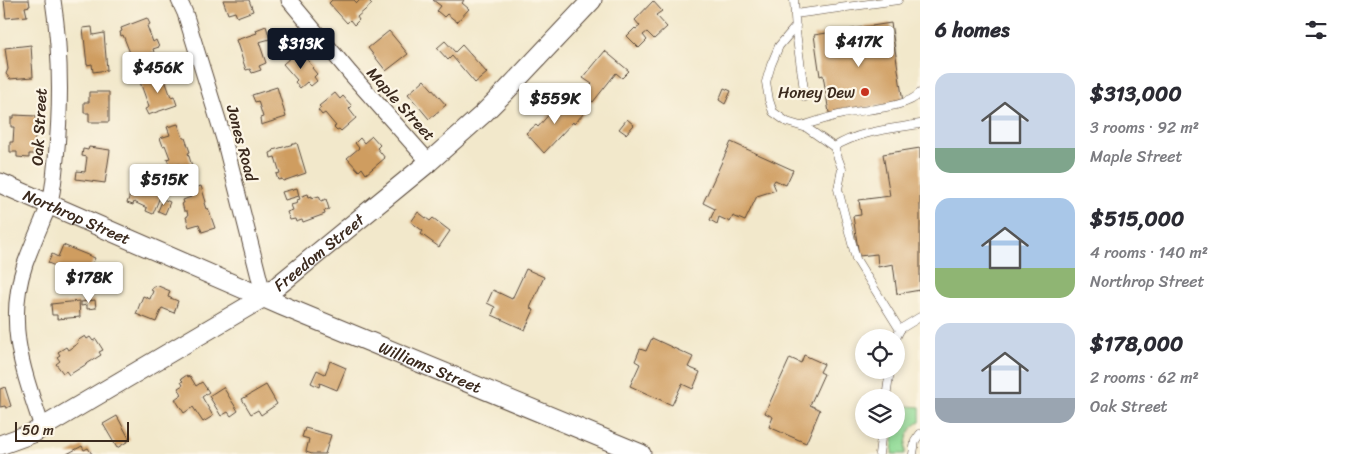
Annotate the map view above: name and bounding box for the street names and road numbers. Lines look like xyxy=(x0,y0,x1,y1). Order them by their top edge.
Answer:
street label: Maple Street xyxy=(359,60,443,148)
street label: Oak Street xyxy=(22,87,56,167)
street label: Jones Road xyxy=(218,101,267,186)
street label: Northrop Street xyxy=(19,180,135,253)
street label: Freedom Street xyxy=(267,205,371,299)
street label: Williams Street xyxy=(374,333,486,401)

